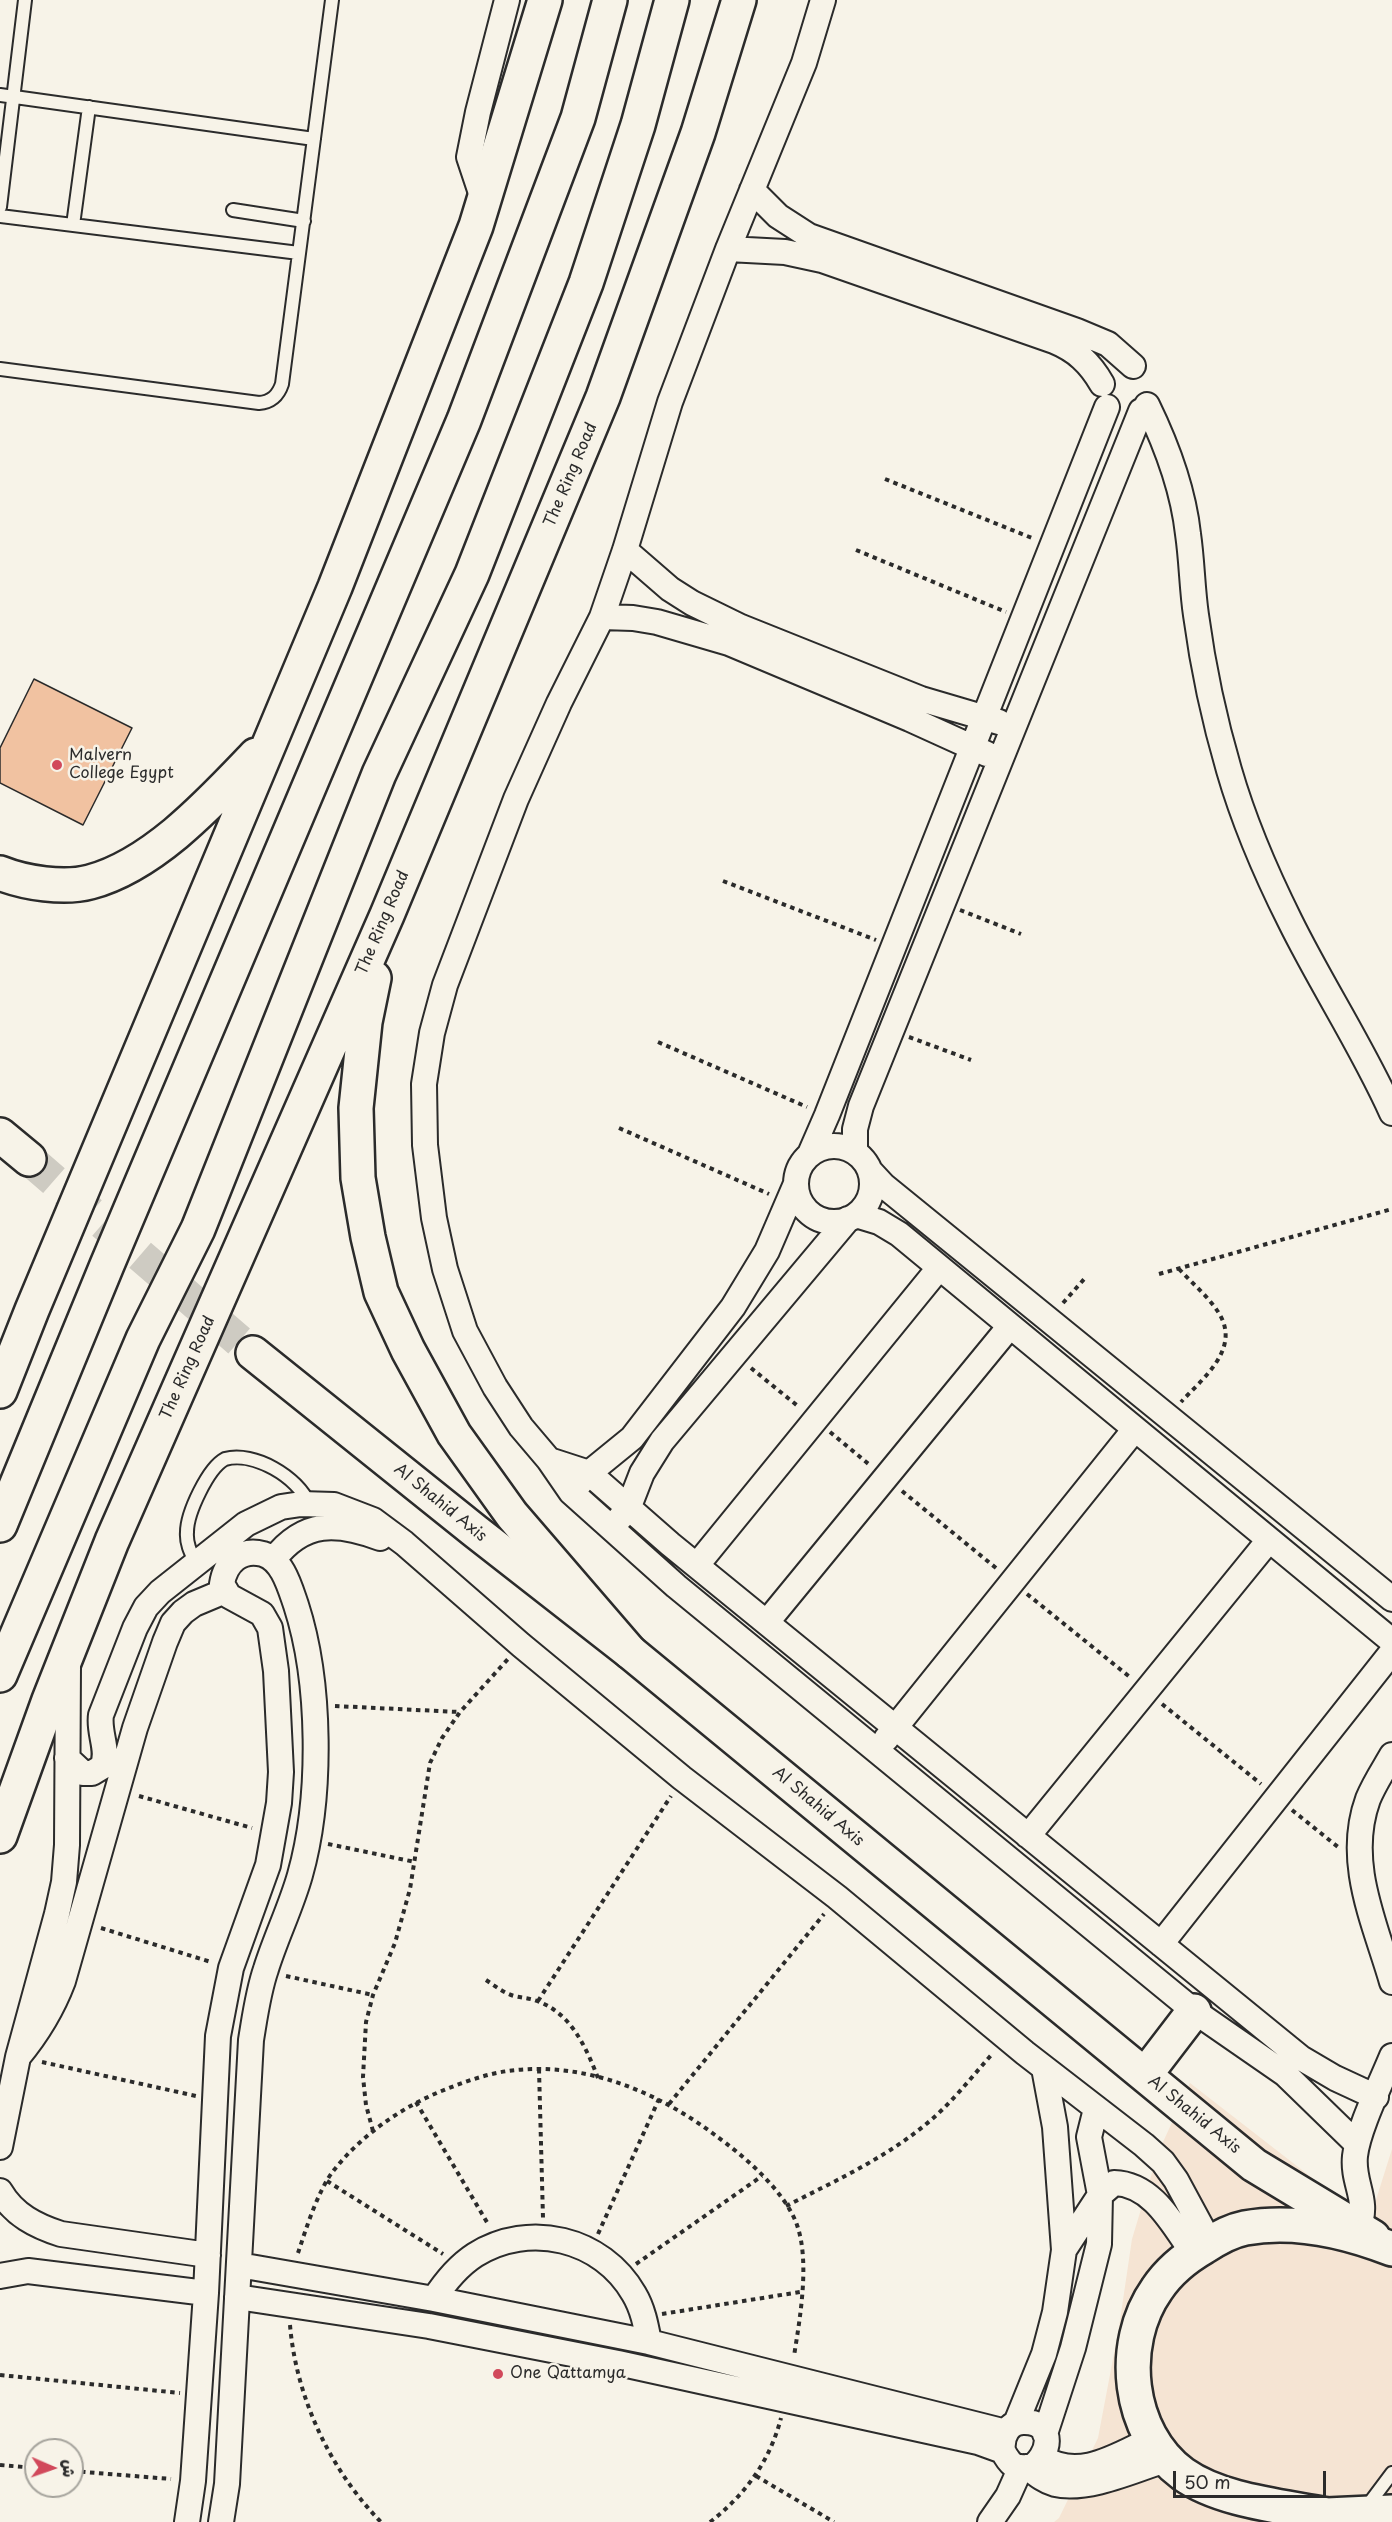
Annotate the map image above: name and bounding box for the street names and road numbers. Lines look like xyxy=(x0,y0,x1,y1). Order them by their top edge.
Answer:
street label: The Ring Road xyxy=(540,420,602,530)
street label: The Ring Road xyxy=(352,868,414,978)
street label: The Ring Road xyxy=(157,1313,219,1423)
street label: Al Shahid Axis xyxy=(390,1460,490,1546)
street label: Al Shahid Axis xyxy=(768,1763,868,1851)
street label: Al Shahid Axis xyxy=(1144,2072,1244,2158)

